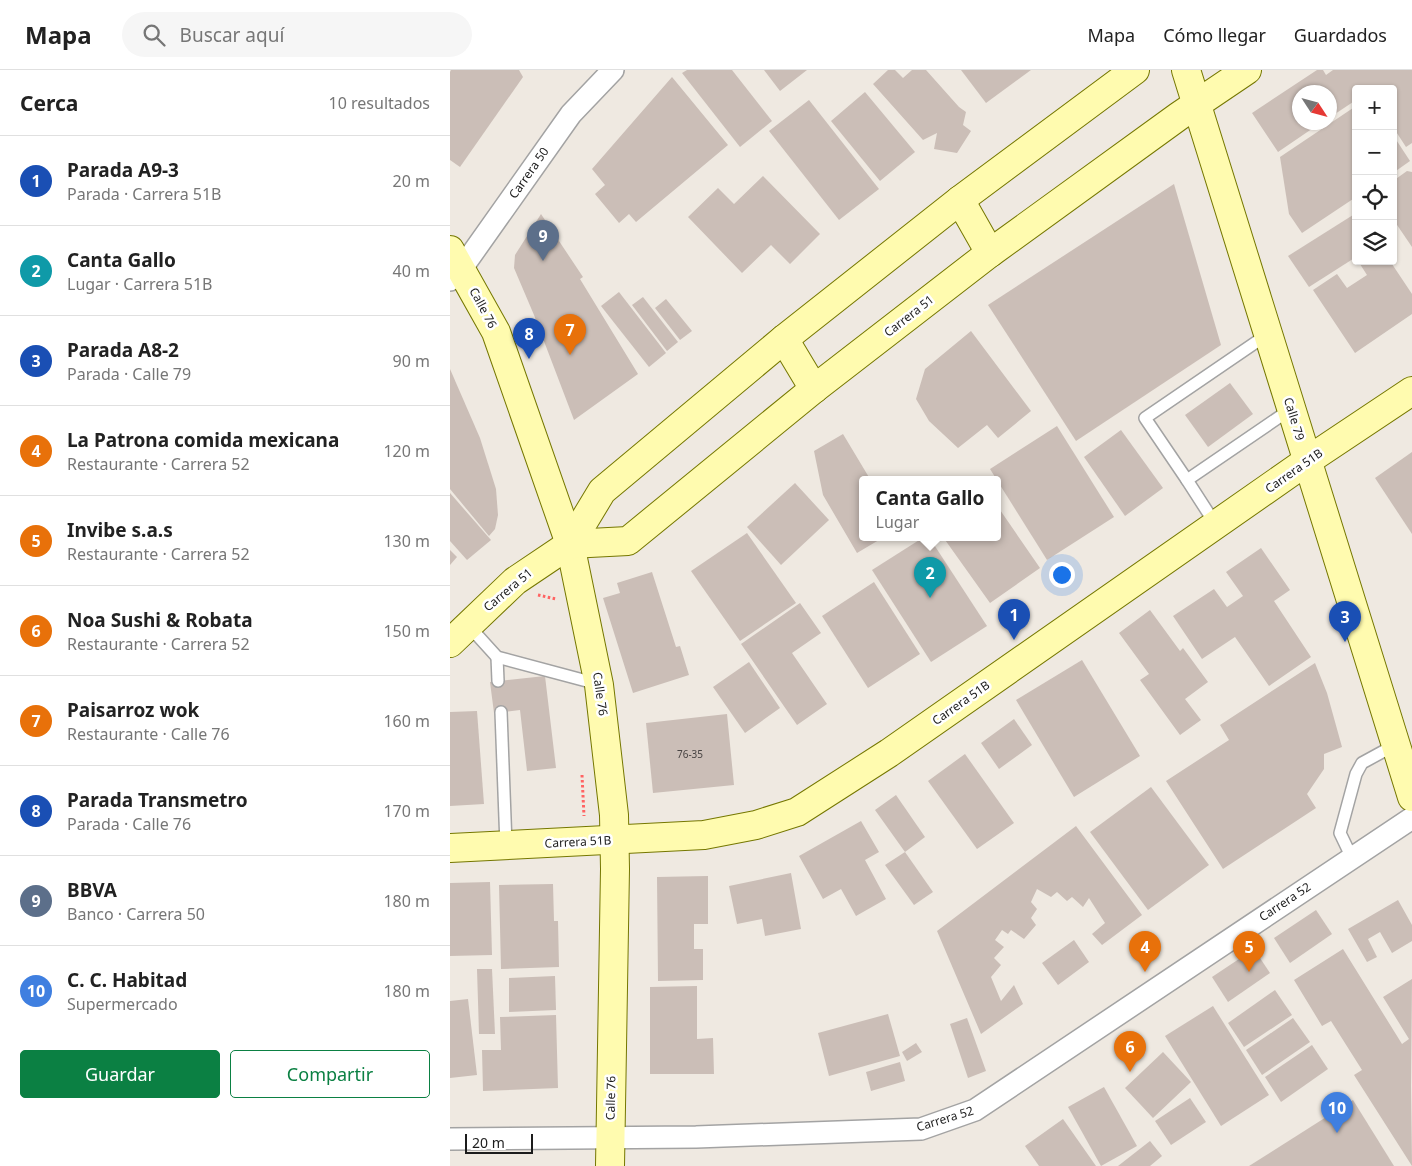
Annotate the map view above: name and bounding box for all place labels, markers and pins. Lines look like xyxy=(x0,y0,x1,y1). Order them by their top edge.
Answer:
pin: 9 xyxy=(527,220,559,261)
pin: 7 xyxy=(554,314,586,355)
pin: 8 xyxy=(513,318,545,359)
pin: 2 xyxy=(914,557,946,598)
pin: 1 xyxy=(998,599,1030,640)
pin: 3 xyxy=(1329,601,1361,642)
pin: 4 xyxy=(1129,931,1161,972)
pin: 5 xyxy=(1233,931,1265,972)
pin: 6 xyxy=(1114,1031,1146,1072)
pin: 10 xyxy=(1321,1092,1353,1133)

